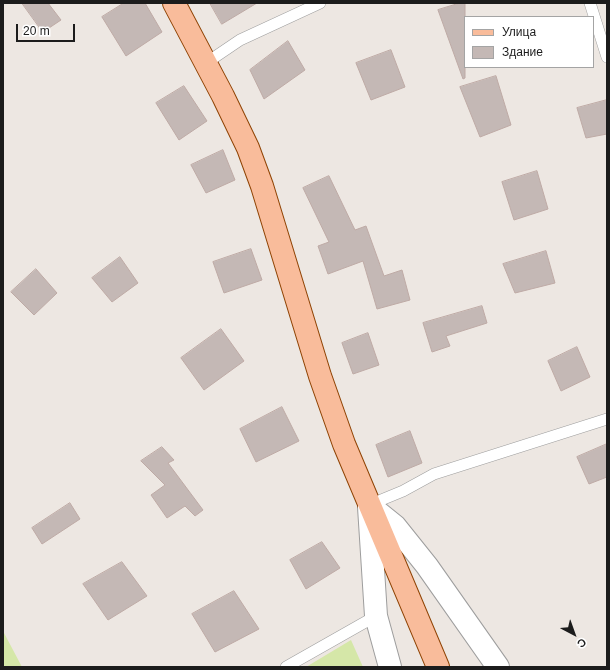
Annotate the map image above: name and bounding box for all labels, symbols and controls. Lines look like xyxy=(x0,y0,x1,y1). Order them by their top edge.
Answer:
scale bar xyxy=(18,16,77,42)
legend xyxy=(464,16,594,68)
text: 20 m xyxy=(23,24,50,38)
text: Улица xyxy=(502,25,536,39)
text: Здание xyxy=(502,45,543,59)
north arrow xyxy=(554,614,594,654)
text: С xyxy=(575,636,589,650)

